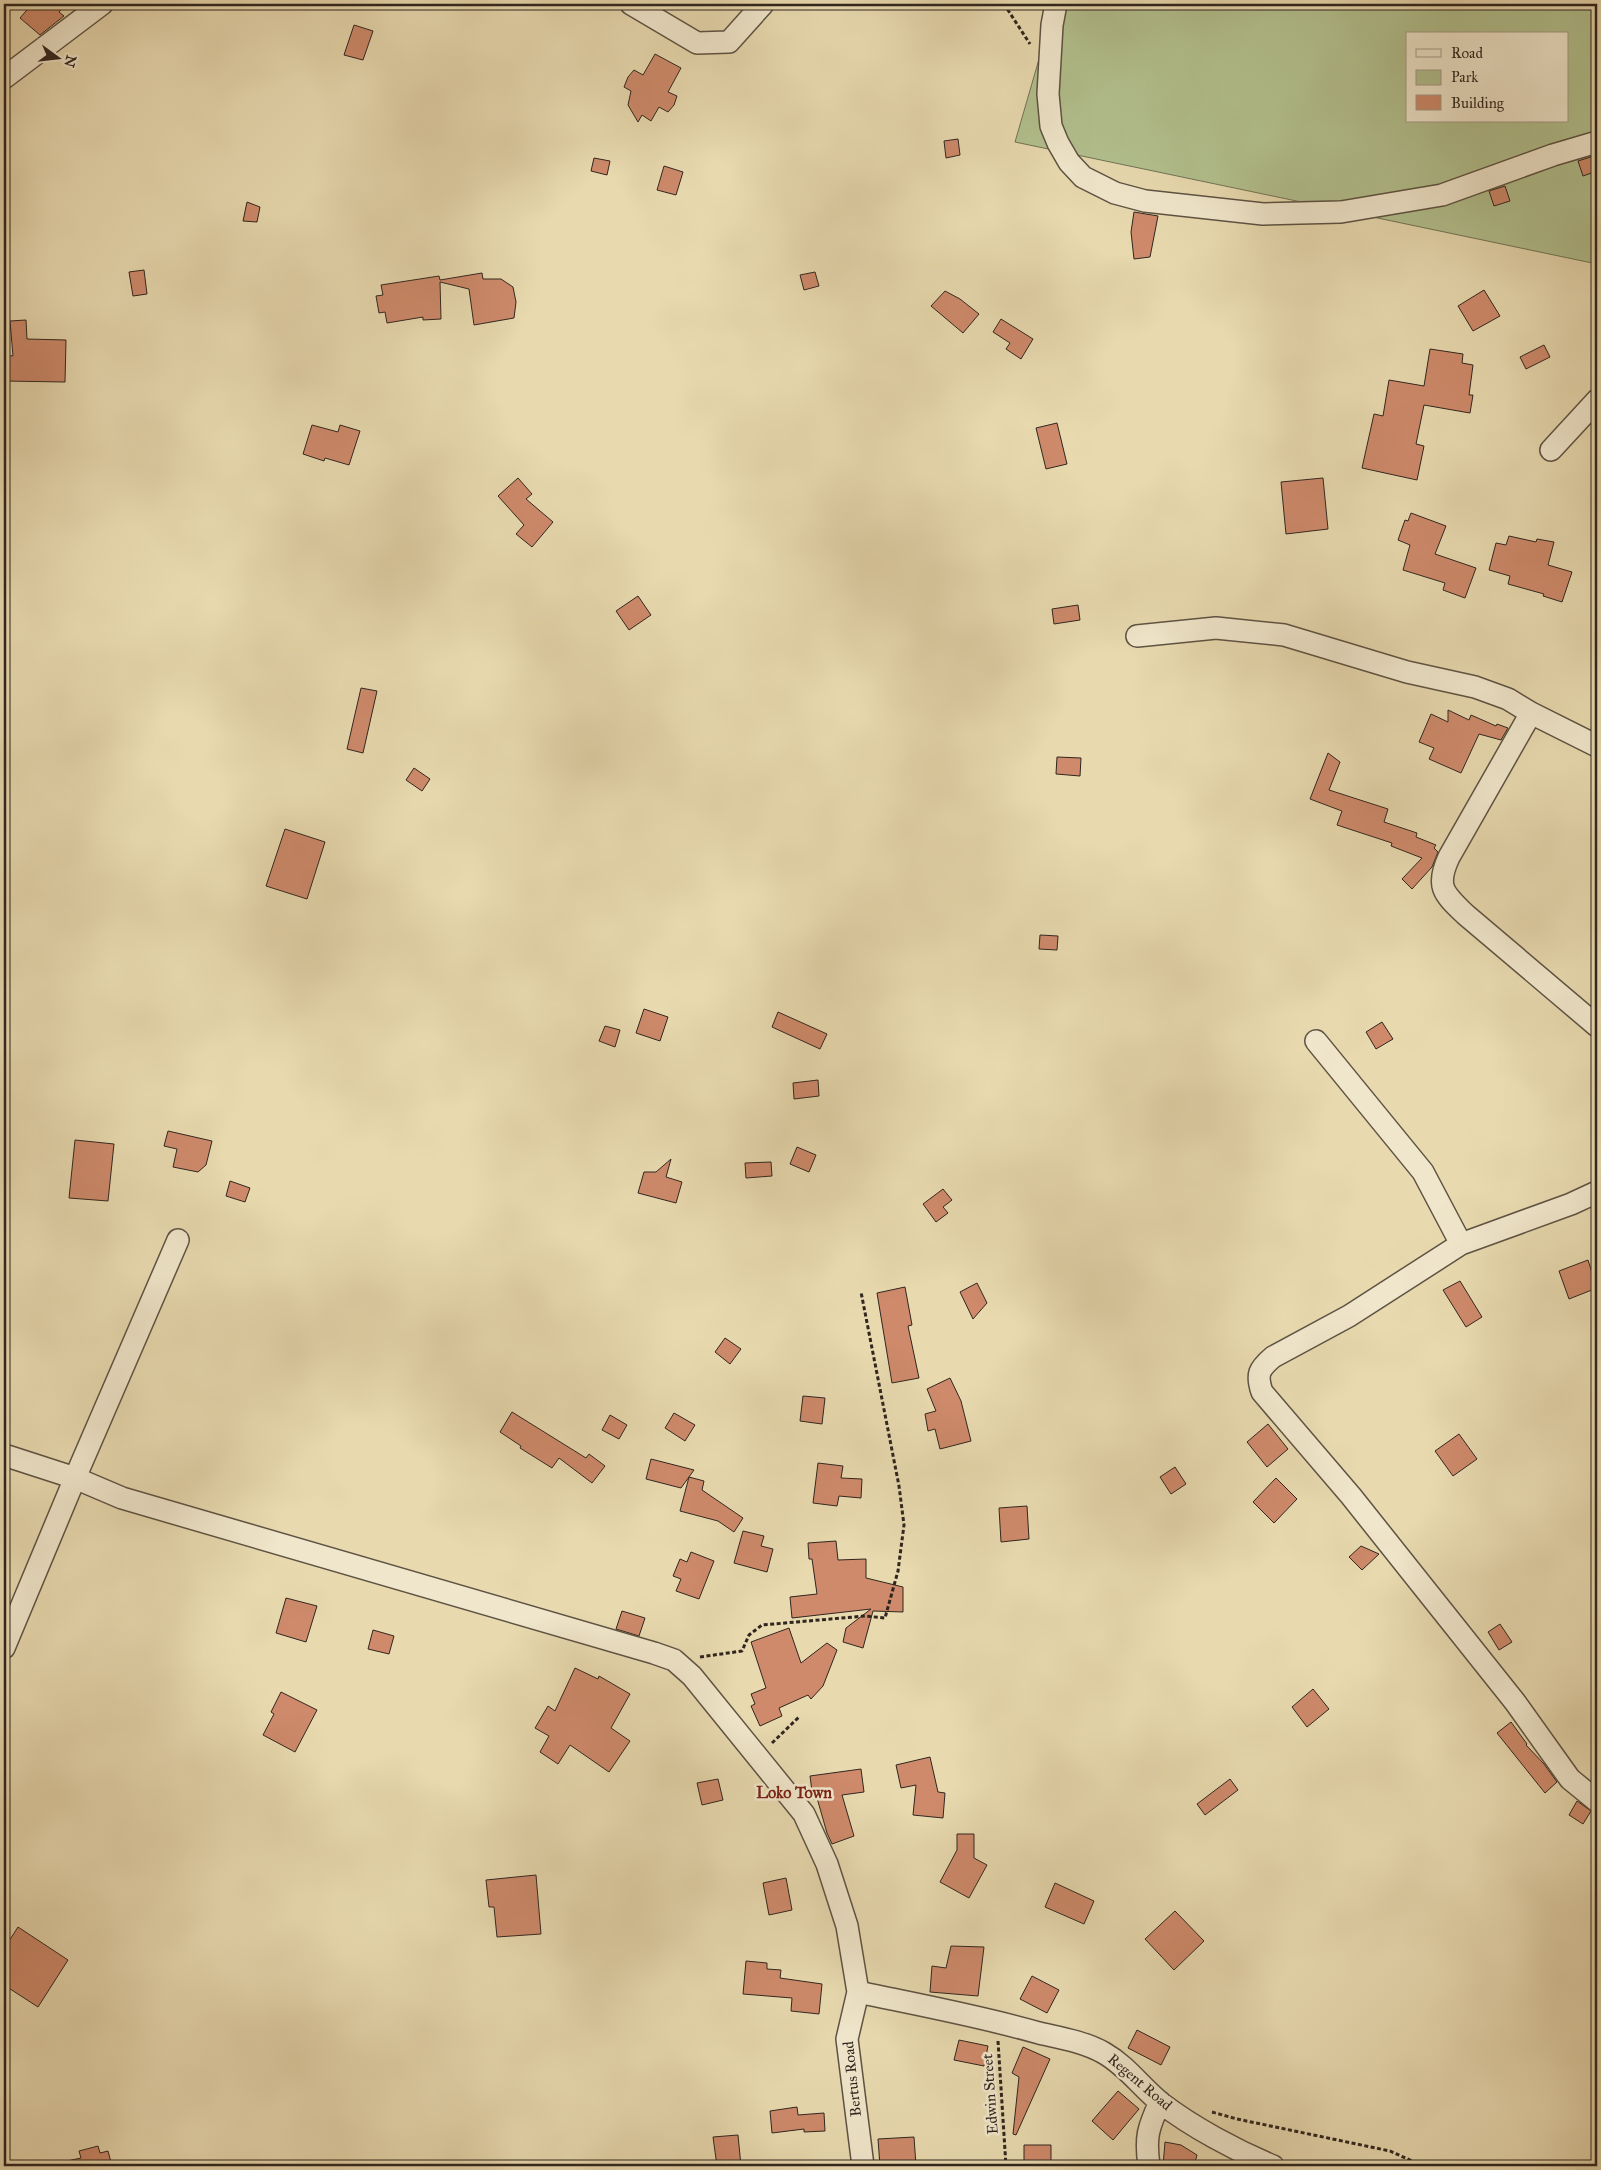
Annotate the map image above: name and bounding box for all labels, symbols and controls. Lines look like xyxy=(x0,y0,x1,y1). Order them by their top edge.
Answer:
north arrow xyxy=(32,32,82,82)
legend xyxy=(1406,32,1568,122)
text: Road xyxy=(1451,44,1483,62)
text: N xyxy=(60,53,80,69)
text: Park xyxy=(1451,68,1478,86)
text: Building xyxy=(1451,94,1505,112)
district label: Loko Town xyxy=(756,1783,832,1802)
street label: Bertus Road xyxy=(839,2040,865,2118)
street label: Regent Road xyxy=(1104,2050,1176,2114)
street label: Edwin Street xyxy=(978,2052,1002,2135)

